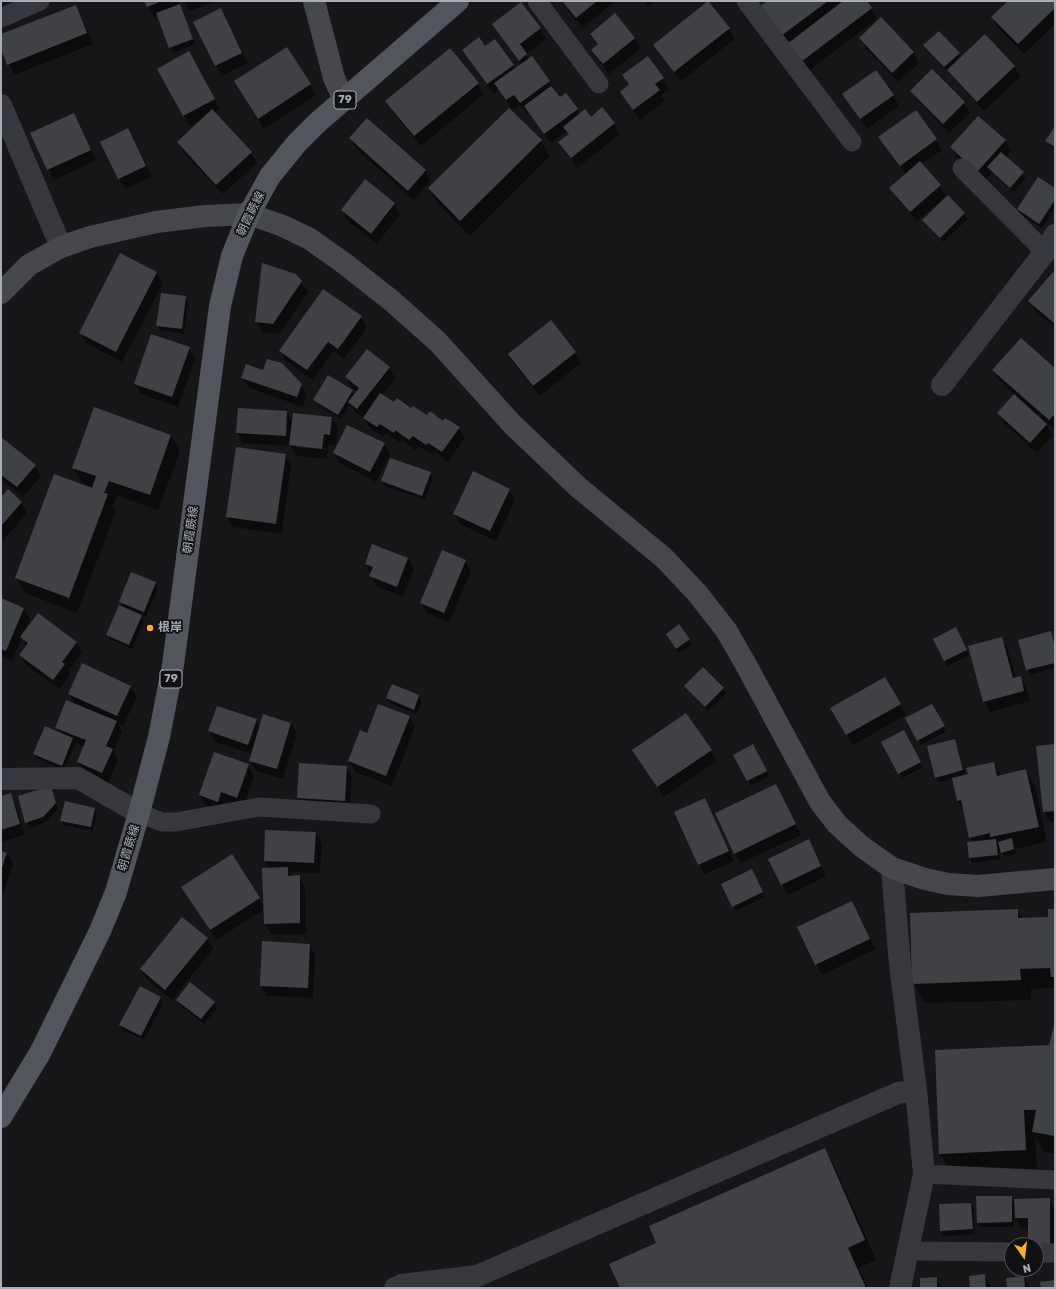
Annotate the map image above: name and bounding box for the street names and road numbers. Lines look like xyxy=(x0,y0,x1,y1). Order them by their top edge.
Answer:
road number: 79 xyxy=(334,91,356,109)
street label: 朝霞蕨線 xyxy=(234,189,268,239)
street label: 朝霞蕨線 xyxy=(181,505,201,555)
road number: 79 xyxy=(160,670,182,688)
street label: 朝霞蕨線 xyxy=(115,823,143,873)

